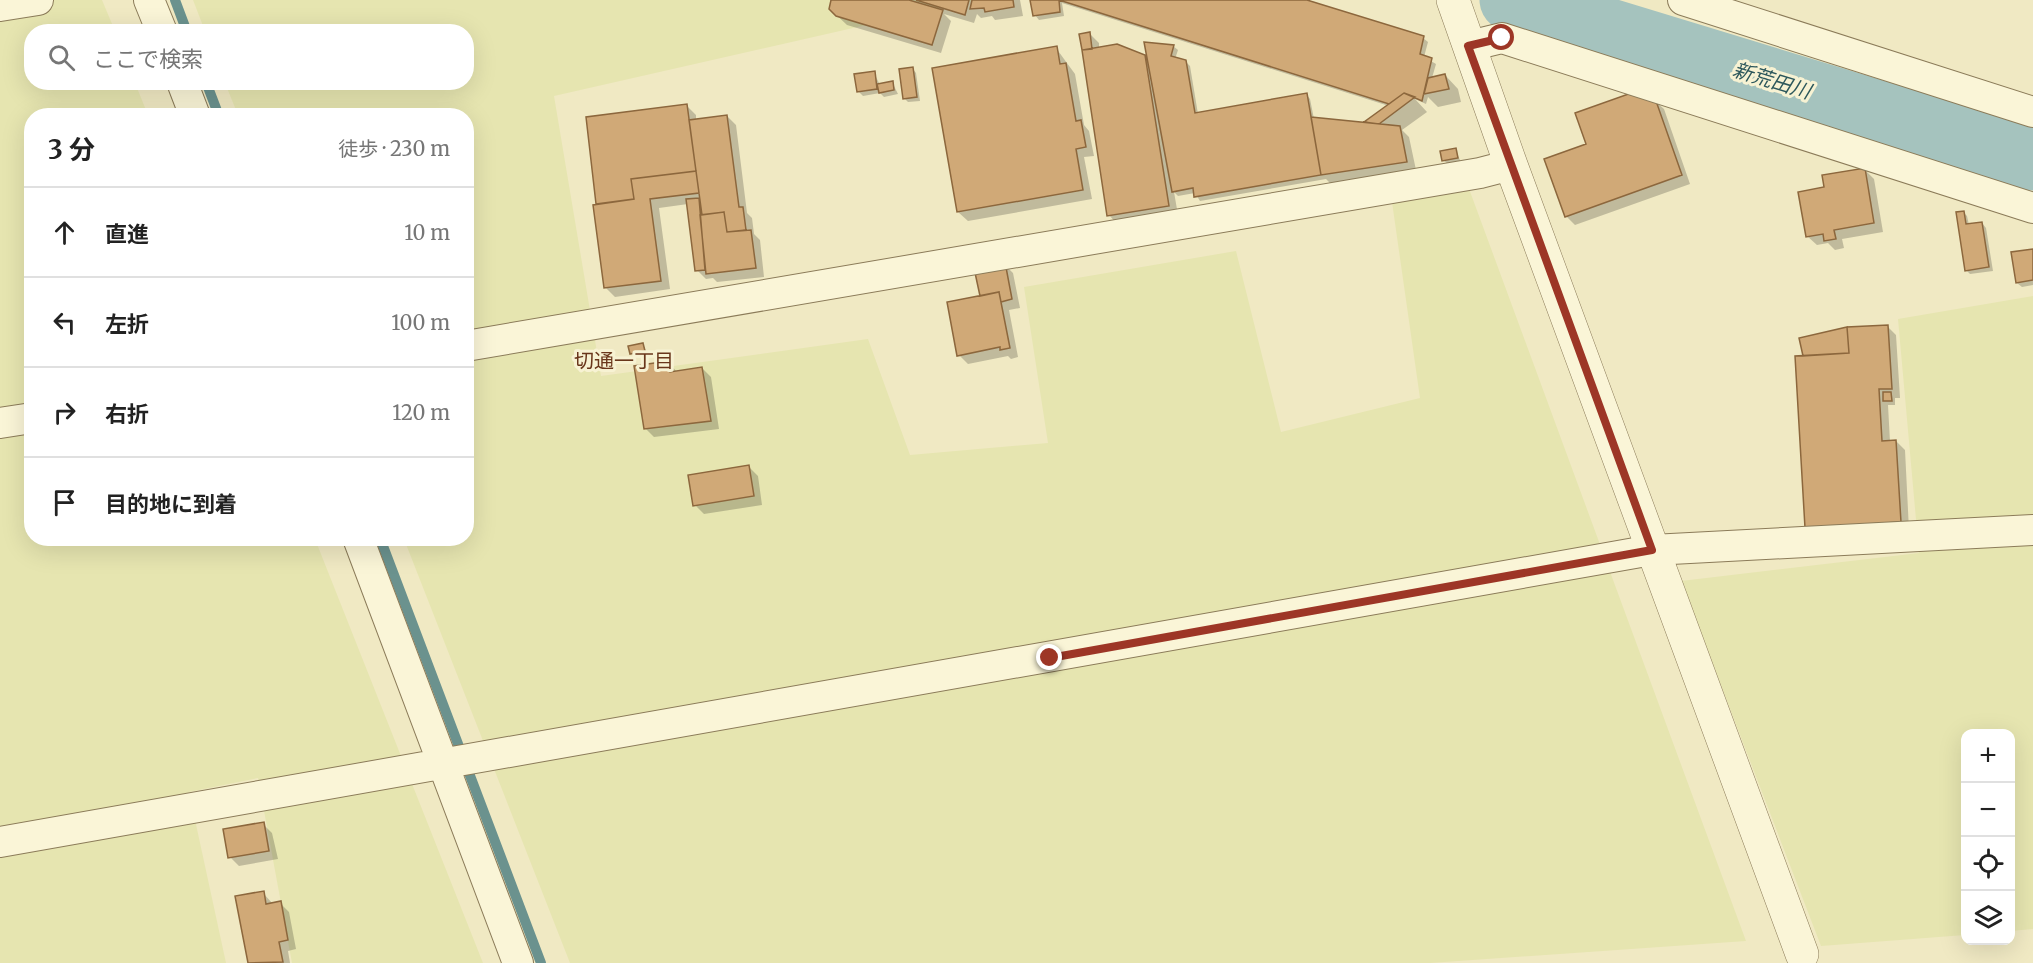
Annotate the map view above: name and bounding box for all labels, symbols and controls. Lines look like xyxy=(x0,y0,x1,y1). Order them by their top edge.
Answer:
search box xyxy=(24,24,474,90)
route start xyxy=(1488,24,1514,50)
icon: search xyxy=(45,41,78,74)
text: ここで検索 xyxy=(93,45,203,73)
water label: 新荒田川 xyxy=(1730,56,1816,104)
text: 3 分 xyxy=(48,133,95,166)
text: 徒歩 · 230 m xyxy=(338,136,450,161)
icon: ahead xyxy=(48,216,81,249)
text: 直進 xyxy=(105,220,149,248)
text: 10 m xyxy=(404,220,450,245)
icon: left xyxy=(48,306,81,339)
text: 左折 xyxy=(105,310,149,338)
text: 100 m xyxy=(391,310,450,335)
district label: 切通一丁目 xyxy=(574,348,674,373)
icon: right xyxy=(48,396,81,429)
text: 右折 xyxy=(105,400,149,428)
text: 120 m xyxy=(392,400,450,425)
icon: arrive xyxy=(48,486,81,519)
text: 目的地に到着 xyxy=(105,490,237,518)
route end xyxy=(1036,644,1062,670)
map controls xyxy=(1961,729,2015,945)
button: + xyxy=(1961,729,2015,783)
button: − xyxy=(1961,783,2015,837)
button: locate xyxy=(1961,837,2015,891)
button: layers xyxy=(1961,891,2015,945)

